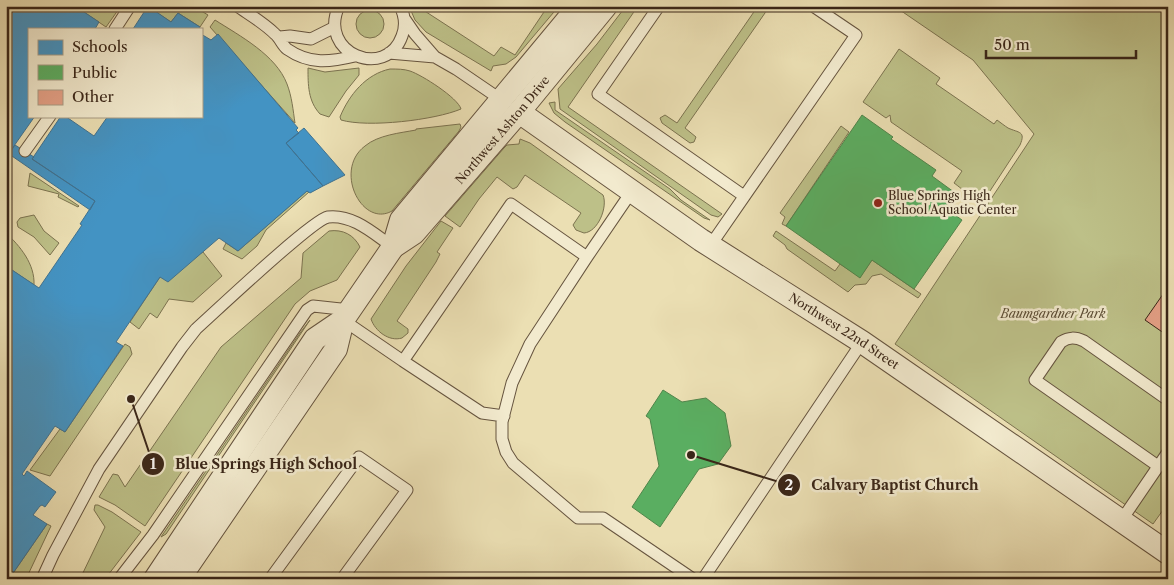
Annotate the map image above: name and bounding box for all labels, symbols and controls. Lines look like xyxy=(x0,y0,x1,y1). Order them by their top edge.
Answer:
legend xyxy=(28,28,202,118)
scale bar xyxy=(986,28,1136,60)
text: 50 m xyxy=(994,35,1030,54)
text: Schools xyxy=(72,37,128,56)
text: Public xyxy=(72,63,117,82)
street label: Northwest Ashton Drive xyxy=(452,73,553,187)
text: Other xyxy=(72,87,115,106)
place label: Blue Springs High School Aquatic Center xyxy=(888,188,1017,217)
marker: Blue Springs High School Aquatic Center xyxy=(872,197,884,209)
street label: Northwest 22nd Street xyxy=(786,290,903,373)
park label: Baumgardner Park xyxy=(1000,306,1106,321)
callout: Blue Springs High School xyxy=(140,449,367,478)
text: 1 xyxy=(150,454,157,473)
text: Blue Springs High School xyxy=(175,455,357,473)
callout: Calvary Baptist Church xyxy=(776,470,989,499)
text: 2 xyxy=(785,475,794,494)
text: Calvary Baptist Church xyxy=(811,476,979,494)

